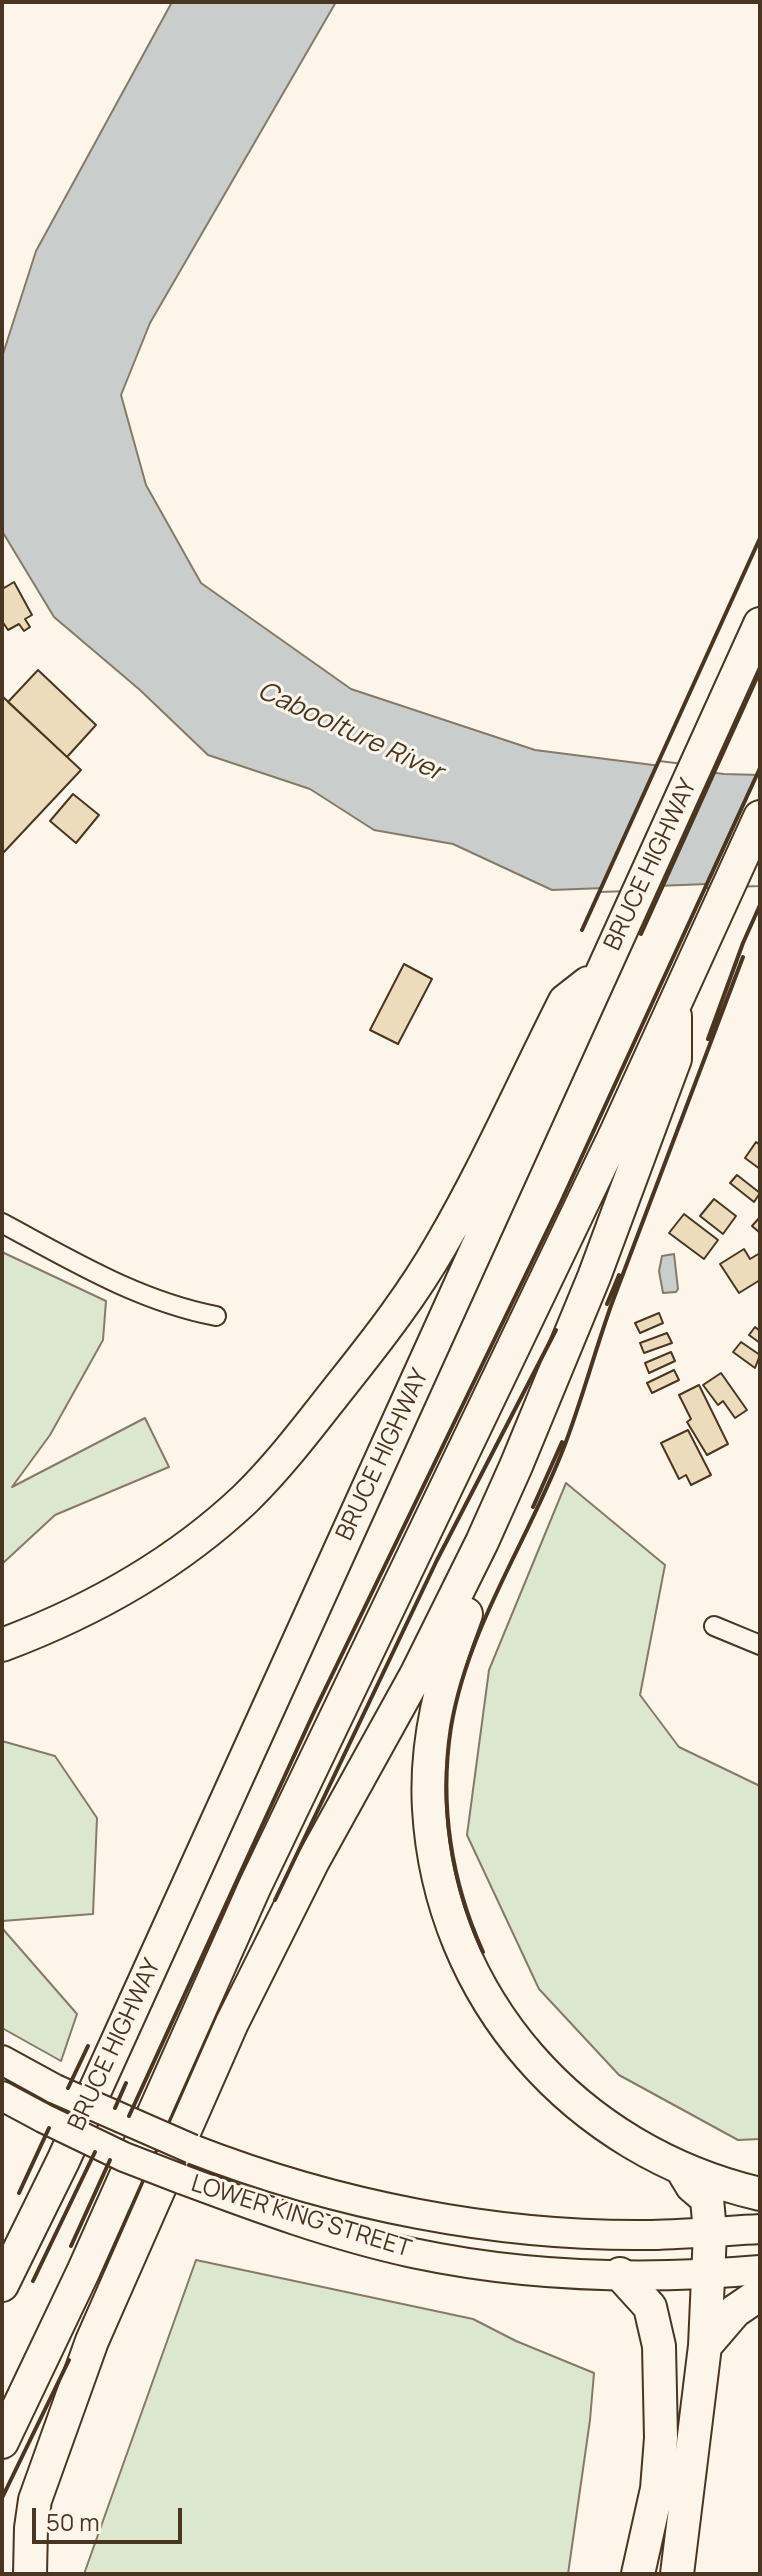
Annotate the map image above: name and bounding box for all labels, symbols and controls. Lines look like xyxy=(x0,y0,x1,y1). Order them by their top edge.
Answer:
water label: Caboolture River xyxy=(253,676,447,788)
street label: BRUCE HIGHWAY xyxy=(599,775,703,955)
street label: BRUCE HIGHWAY xyxy=(331,1365,435,1545)
street label: BRUCE HIGHWAY xyxy=(63,1955,167,2135)
street label: LOWER KING STREET xyxy=(188,2170,414,2264)
scale bar xyxy=(36,2492,186,2542)
text: 50 m xyxy=(46,2505,100,2538)

